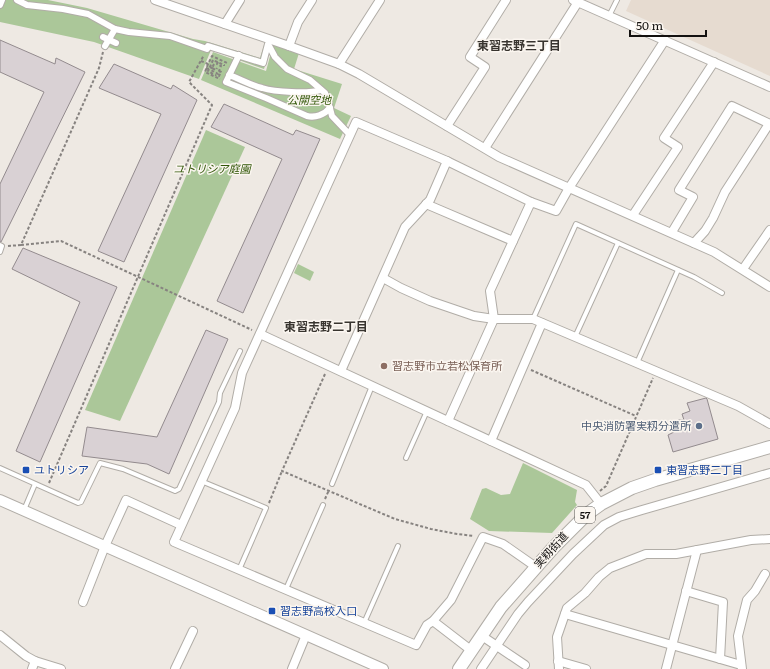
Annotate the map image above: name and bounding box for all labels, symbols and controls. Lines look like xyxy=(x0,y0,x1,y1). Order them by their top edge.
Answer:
scale bar xyxy=(630,12,706,38)
text: 50 m xyxy=(636,16,663,34)
district label: 東習志野三丁目 xyxy=(477,36,561,54)
park label: 公開空地 xyxy=(287,91,332,107)
park label: ユトリシア庭園 xyxy=(174,160,252,176)
district label: 東習志野二丁目 xyxy=(284,317,368,335)
place label: 習志野市立若松保育所 xyxy=(392,357,503,373)
marker: 習志野市立若松保育所 xyxy=(379,361,389,371)
place label: 中央消防署実籾分遣所 xyxy=(581,417,692,433)
marker: 中央消防署実籾分遣所 xyxy=(694,421,704,431)
place label: ユトリシア xyxy=(34,461,89,477)
place label: 東習志野二丁目 xyxy=(666,461,743,477)
marker: ユトリシア xyxy=(21,465,31,475)
marker: 東習志野二丁目 xyxy=(653,465,663,475)
road number: 57 xyxy=(575,507,595,523)
street label: 実籾街道 xyxy=(530,528,571,571)
place label: 習志野高校入口 xyxy=(280,602,357,618)
marker: 習志野高校入口 xyxy=(267,606,277,616)

